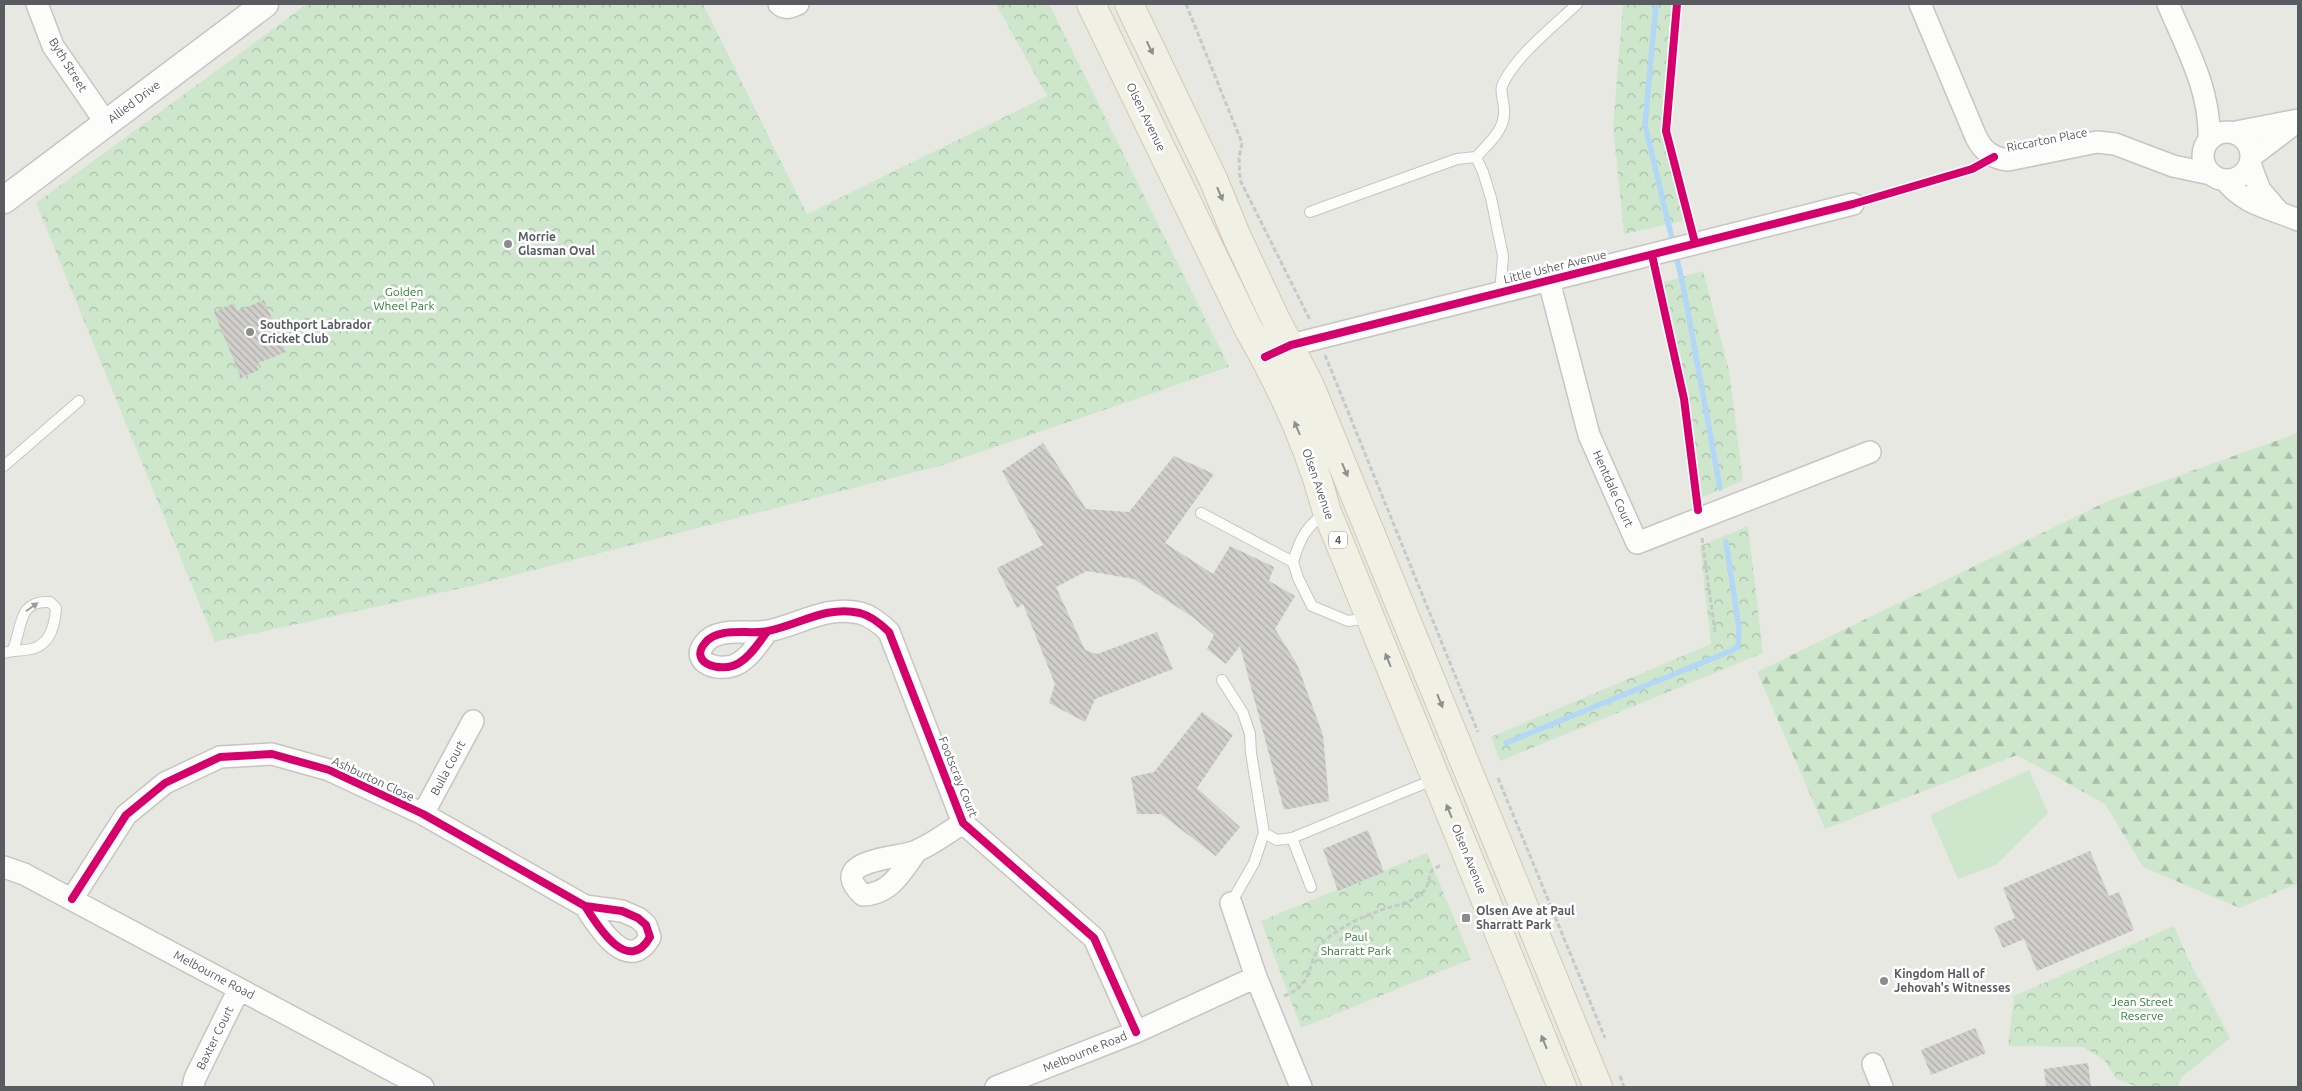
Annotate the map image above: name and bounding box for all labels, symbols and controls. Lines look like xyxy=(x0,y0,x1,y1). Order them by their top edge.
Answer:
street label: Byth Street xyxy=(47,35,90,94)
one-way arrow xyxy=(1146,41,1154,55)
street label: Allied Drive xyxy=(105,78,162,125)
street label: Olsen Avenue xyxy=(1124,81,1169,153)
street label: Riccarton Place xyxy=(2005,125,2088,154)
one-way arrow xyxy=(1216,187,1224,202)
place label: Morrie Glasman Oval xyxy=(518,230,595,257)
marker: Morrie Glasman Oval xyxy=(502,238,514,250)
street label: Little Usher Avenue xyxy=(1502,247,1608,286)
park label: Golden Wheel Park xyxy=(374,285,434,312)
place label: Southport Labrador Cricket Club xyxy=(260,318,372,345)
marker: Southport Labrador Cricket Club xyxy=(244,326,256,338)
one-way arrow xyxy=(1292,421,1300,435)
street label: Olsen Avenue xyxy=(1300,447,1337,521)
street label: Hentdale Court xyxy=(1591,448,1636,529)
one-way arrow xyxy=(1341,463,1349,478)
road number: 4 xyxy=(1329,532,1347,548)
one-way arrow xyxy=(25,602,39,612)
one-way arrow xyxy=(1383,653,1391,667)
one-way arrow xyxy=(1436,694,1444,709)
street label: Footscray Court xyxy=(936,735,981,819)
street label: Bulla Court xyxy=(428,738,468,797)
street label: Ashburton Close xyxy=(330,754,416,803)
one-way arrow xyxy=(1445,803,1453,818)
street label: Olsen Avenue xyxy=(1450,822,1489,896)
place label: Olsen Ave at Paul Sharratt Park xyxy=(1476,904,1575,931)
marker: Olsen Ave at Paul Sharratt Park xyxy=(1460,912,1472,924)
park label: Paul Sharratt Park xyxy=(1321,930,1391,957)
street label: Melbourne Road xyxy=(172,948,257,1001)
place label: Kingdom Hall of Jehovah's Witnesses xyxy=(1894,967,2011,994)
marker: Kingdom Hall of Jehovah's Witnesses xyxy=(1878,975,1890,987)
park label: Jean Street Reserve xyxy=(2111,995,2173,1022)
street label: Baxter Court xyxy=(194,1004,236,1072)
street label: Melbourne Road xyxy=(1041,1029,1129,1074)
one-way arrow xyxy=(1539,1035,1547,1049)

